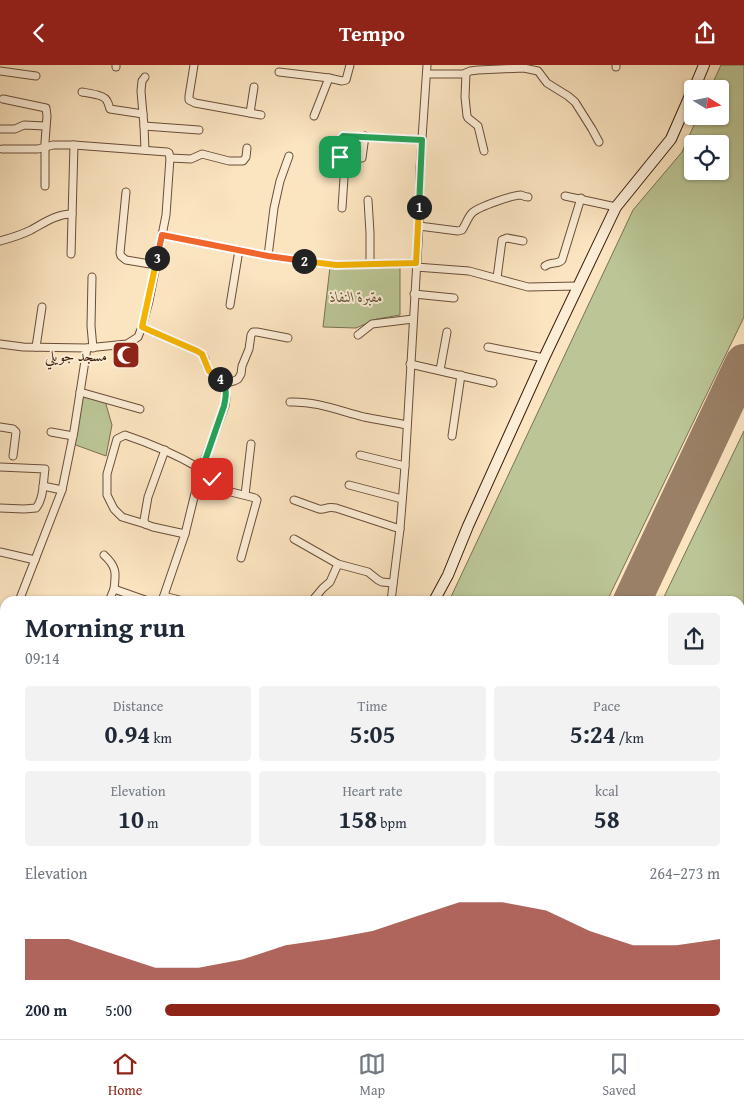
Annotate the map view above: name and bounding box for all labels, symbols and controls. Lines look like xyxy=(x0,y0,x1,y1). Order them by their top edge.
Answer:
text: Tempo xyxy=(339,17,405,49)
icon: back xyxy=(25,19,53,47)
icon: share xyxy=(691,19,719,47)
north arrow xyxy=(684,80,729,125)
map controls xyxy=(684,80,729,180)
button: locate xyxy=(684,135,729,180)
pin xyxy=(319,136,361,178)
icon: arrive xyxy=(326,143,354,171)
pin: 1 xyxy=(406,195,432,219)
text: 1 xyxy=(416,197,423,217)
pin: 3 xyxy=(144,245,170,271)
text: 3 xyxy=(154,248,161,268)
pin: 2 xyxy=(292,249,316,273)
text: 2 xyxy=(301,251,308,271)
park label: مقبرة النفاذ xyxy=(329,286,383,307)
mosque icon: مسجد جويلي xyxy=(111,340,141,370)
place label: مسجد جويلي xyxy=(45,345,107,370)
pin: 4 xyxy=(208,367,232,391)
text: 4 xyxy=(217,369,224,389)
pin xyxy=(191,458,233,500)
icon: check xyxy=(198,465,226,493)
text: Morning run xyxy=(25,606,185,647)
button: share xyxy=(668,613,720,665)
text: 09:14 xyxy=(25,646,60,670)
text: Distance xyxy=(113,696,163,716)
text: Time xyxy=(358,696,387,716)
text: Pace xyxy=(593,696,620,716)
text: 0.94 xyxy=(104,716,150,752)
text: 5:05 xyxy=(350,716,395,752)
text: 5:24 xyxy=(570,716,616,752)
text: km xyxy=(150,728,172,748)
text: /km xyxy=(616,728,644,748)
text: Elevation xyxy=(111,781,166,801)
text: Heart rate xyxy=(342,781,403,801)
text: kcal xyxy=(595,781,619,801)
text: 10 xyxy=(118,801,144,837)
text: 158 xyxy=(338,801,377,837)
text: 58 xyxy=(594,801,620,837)
text: m xyxy=(144,813,158,833)
text: bpm xyxy=(377,813,407,833)
text: Elevation xyxy=(25,861,88,885)
text: 264–273 m xyxy=(650,861,720,885)
text: 200 m xyxy=(25,998,67,1022)
text: 5:00 xyxy=(105,998,132,1022)
tab: Home xyxy=(108,1050,142,1100)
tab: Map xyxy=(358,1050,386,1100)
tab: Saved xyxy=(602,1050,636,1100)

